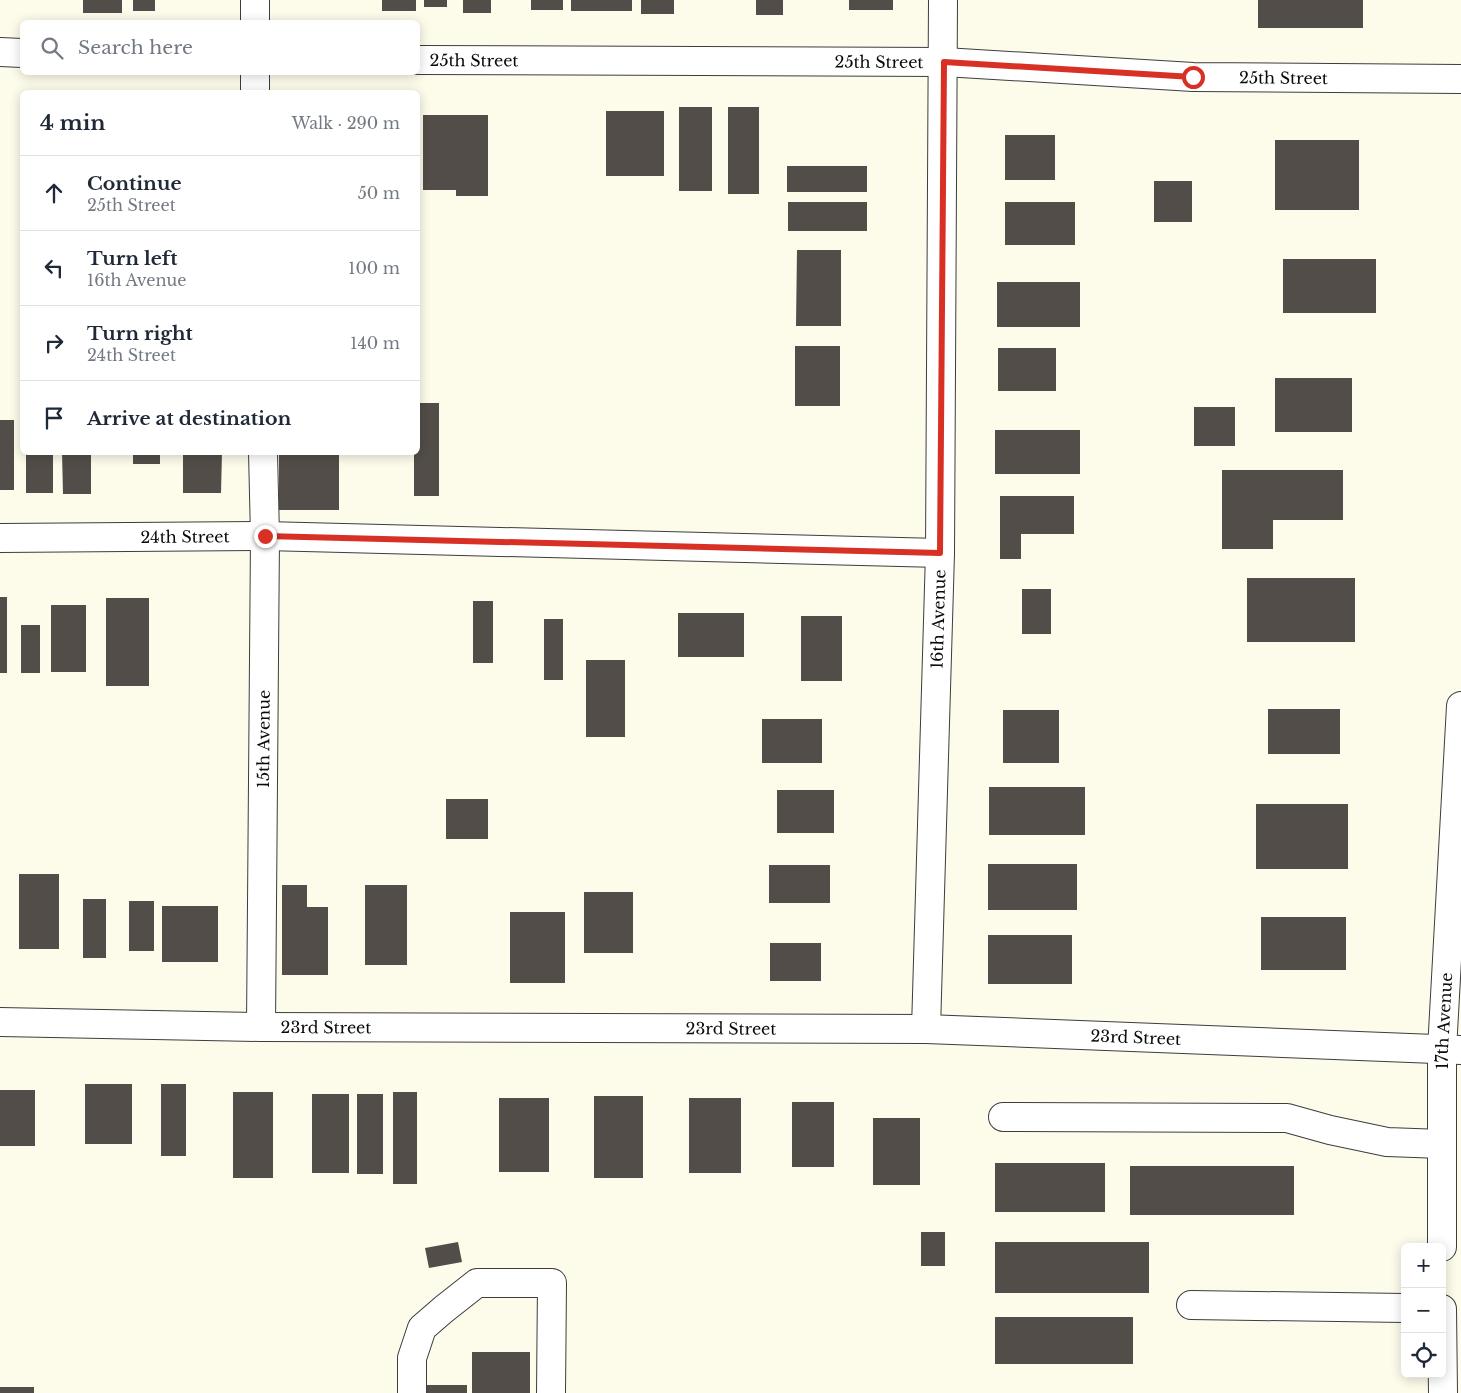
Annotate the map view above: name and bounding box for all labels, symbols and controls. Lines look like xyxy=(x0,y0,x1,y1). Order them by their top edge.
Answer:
search box xyxy=(20,20,420,75)
icon: search xyxy=(38,34,66,62)
text: Search here xyxy=(78,36,193,59)
street label: 25th Street xyxy=(430,50,518,70)
street label: 25th Street xyxy=(835,52,923,72)
route start xyxy=(1182,66,1205,89)
street label: 25th Street xyxy=(1239,67,1328,88)
text: 4 min xyxy=(40,110,106,136)
text: Walk · 290 m xyxy=(292,113,400,133)
text: Continue xyxy=(87,172,182,195)
icon: ahead xyxy=(40,179,68,207)
text: 50 m xyxy=(358,183,400,203)
text: 25th Street xyxy=(87,195,176,215)
text: Turn left xyxy=(87,247,178,270)
icon: left xyxy=(40,254,68,282)
text: 100 m xyxy=(348,258,400,278)
text: 16th Avenue xyxy=(87,270,186,290)
text: Turn right xyxy=(87,322,193,345)
icon: right xyxy=(40,329,68,357)
text: 140 m xyxy=(350,333,400,353)
text: 24th Street xyxy=(87,345,176,365)
icon: arrive xyxy=(40,404,68,432)
text: Arrive at destination xyxy=(87,407,291,430)
route end xyxy=(254,525,277,548)
street label: 24th Street xyxy=(140,526,230,547)
street label: 16th Avenue xyxy=(927,569,950,669)
street label: 15th Avenue xyxy=(253,690,274,788)
street label: 17th Avenue xyxy=(1432,972,1456,1070)
street label: 23rd Street xyxy=(281,1017,371,1037)
street label: 23rd Street xyxy=(686,1018,776,1039)
street label: 23rd Street xyxy=(1090,1025,1182,1049)
map controls xyxy=(1401,1243,1446,1378)
button: + xyxy=(1401,1243,1446,1288)
button: − xyxy=(1401,1288,1446,1333)
button: locate xyxy=(1401,1333,1446,1378)

